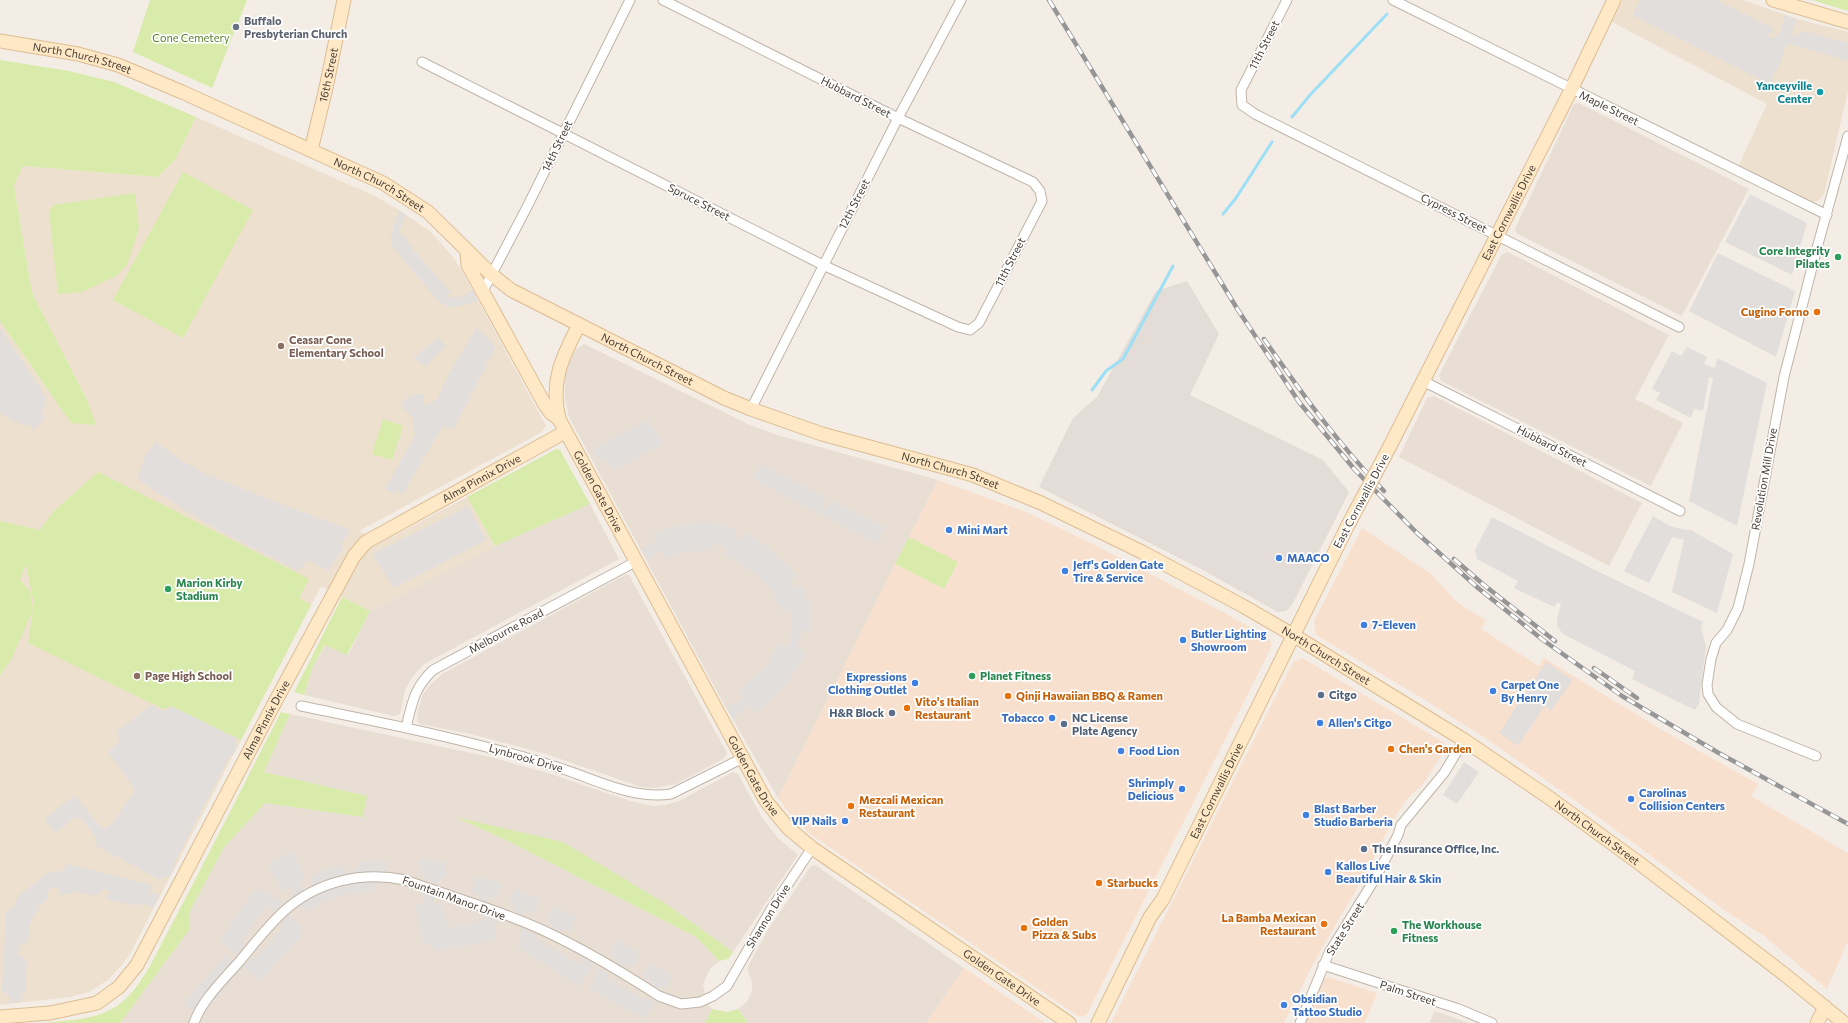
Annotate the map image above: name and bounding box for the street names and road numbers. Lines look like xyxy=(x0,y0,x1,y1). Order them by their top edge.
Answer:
street label: 11th Street xyxy=(1246,18,1282,72)
street label: North Church Street xyxy=(32,40,134,76)
street label: 16th Street xyxy=(316,46,340,104)
street label: Hubbard Street xyxy=(819,73,894,120)
street label: Maple Street xyxy=(1577,88,1641,128)
street label: 14th Street xyxy=(539,118,575,173)
street label: North Church Street xyxy=(332,155,428,214)
street label: East Cornwallis Drive xyxy=(1479,162,1538,262)
street label: 12th Street xyxy=(835,176,872,231)
street label: Spruce Street xyxy=(666,180,733,223)
street label: Cypress Street xyxy=(1419,190,1490,235)
street label: 11th Street xyxy=(992,235,1028,289)
street label: North Church Street xyxy=(599,330,696,388)
street label: Hubbard Street xyxy=(1515,422,1590,469)
street label: Revolution Mill Drive xyxy=(1748,427,1779,531)
street label: Golden Gate Drive xyxy=(571,448,626,534)
street label: North Church Street xyxy=(900,449,1002,491)
street label: Alma Pinnix Drive xyxy=(440,451,523,505)
street label: East Cornwallis Drive xyxy=(1330,451,1391,550)
street label: Melbourne Road xyxy=(466,605,545,656)
street label: North Church Street xyxy=(1280,623,1374,687)
street label: Alma Pinnix Drive xyxy=(239,677,292,761)
street label: Golden Gate Drive xyxy=(726,733,782,818)
street label: East Cornwallis Drive xyxy=(1187,740,1245,841)
street label: Lynbrook Drive xyxy=(488,741,565,774)
street label: North Church Street xyxy=(1553,797,1643,868)
street label: Fountain Manor Drive xyxy=(401,873,508,922)
street label: Shannon Drive xyxy=(743,881,792,950)
street label: State Street xyxy=(1323,899,1366,958)
street label: Golden Gate Drive xyxy=(961,946,1044,1008)
street label: Palm Street xyxy=(1378,977,1438,1008)

